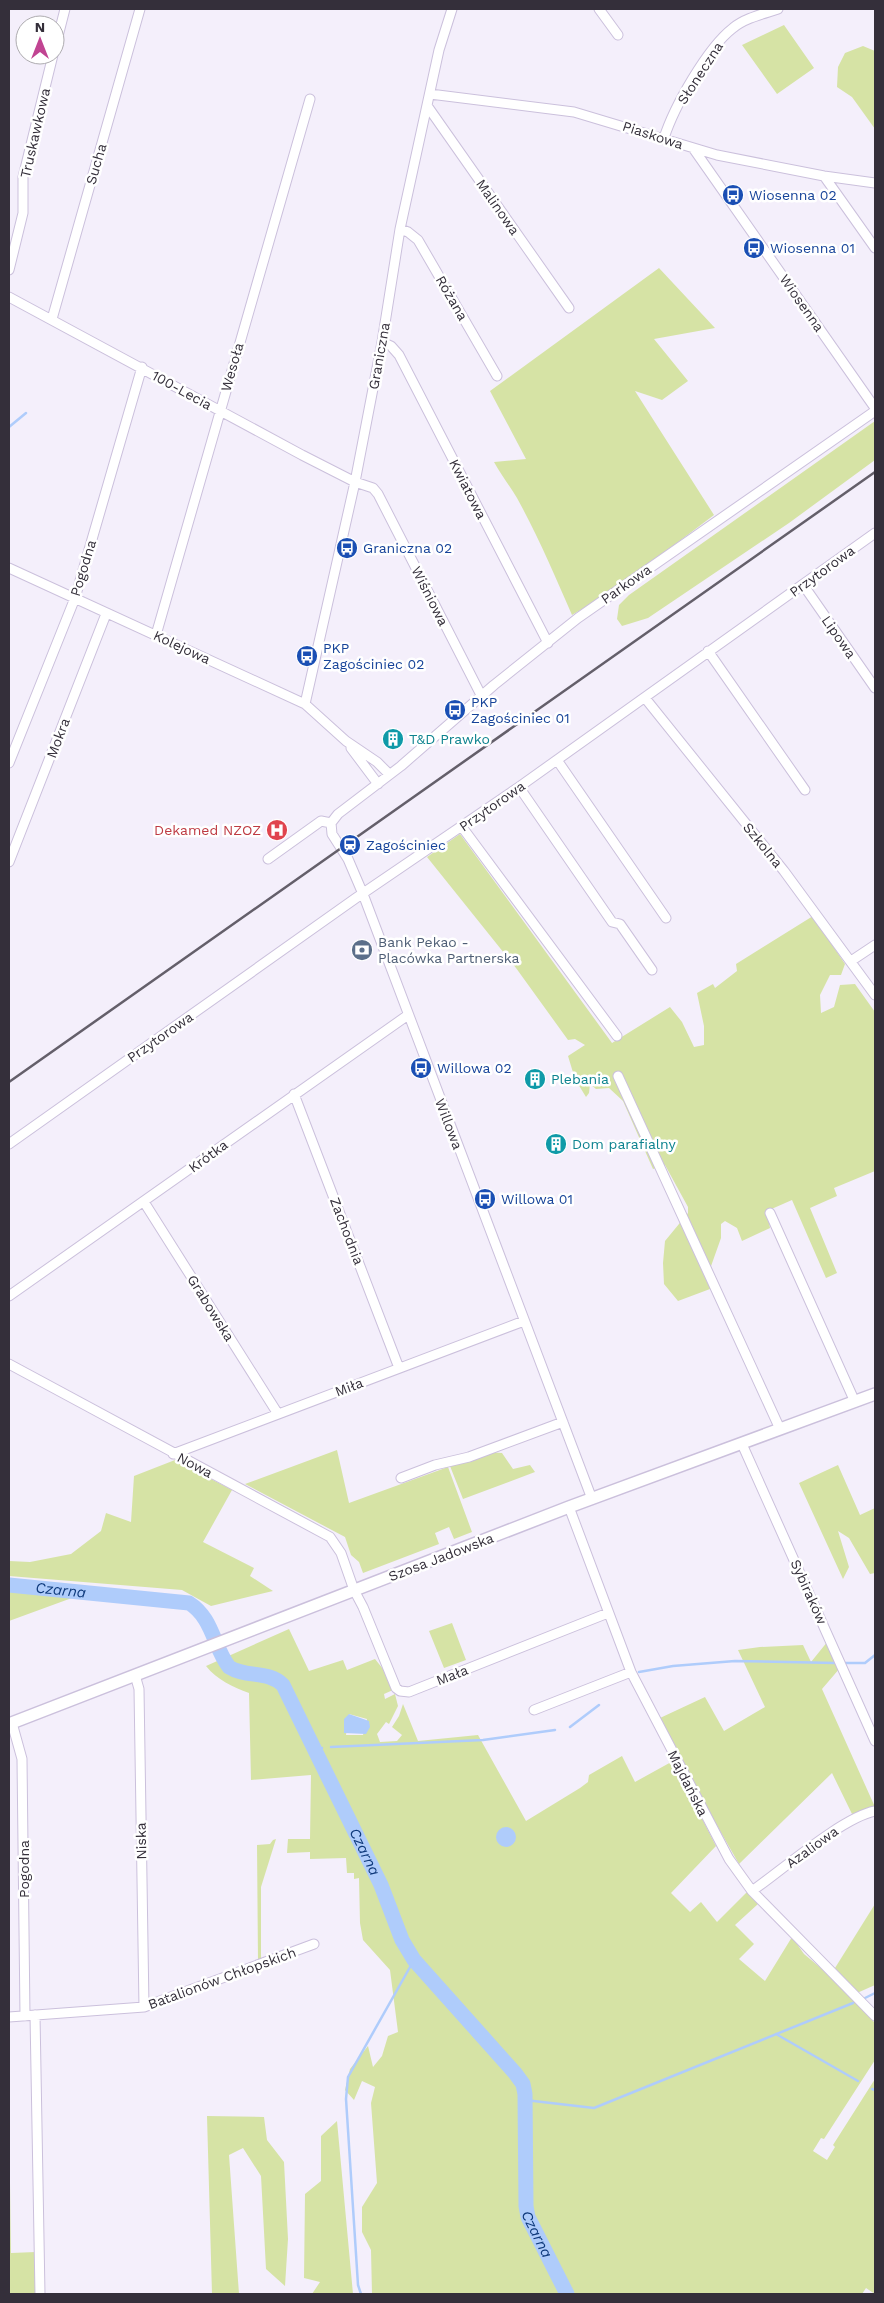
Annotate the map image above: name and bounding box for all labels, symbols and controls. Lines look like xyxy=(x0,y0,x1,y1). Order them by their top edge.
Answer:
north arrow xyxy=(15,15,65,65)
text: N xyxy=(35,19,45,35)
street label: Słoneczna xyxy=(674,39,726,107)
street label: Truskawkowa xyxy=(17,86,53,180)
street label: Piaskowa xyxy=(621,118,685,152)
street label: Sucha xyxy=(83,142,109,186)
street label: Malinowa xyxy=(473,176,523,238)
bus stop icon: Wiosenna 02 xyxy=(721,183,745,207)
place label: Wiosenna 02 xyxy=(749,187,837,203)
bus stop icon: Wiosenna 01 xyxy=(742,236,766,260)
place label: Wiosenna 01 xyxy=(770,240,855,256)
street label: Wiosenna xyxy=(776,271,828,335)
street label: Różana xyxy=(433,273,471,323)
street label: Graniczna xyxy=(365,321,393,391)
street label: Wesoła xyxy=(217,341,247,393)
street label: 100-Lecia xyxy=(149,367,215,413)
street label: Kwiatowa xyxy=(446,456,490,522)
bus stop icon: Graniczna 02 xyxy=(335,536,359,560)
street label: Pogodna xyxy=(67,538,99,598)
place label: Graniczna 02 xyxy=(363,540,452,556)
street label: Przytorowa xyxy=(786,542,858,600)
street label: Parkowa xyxy=(598,561,654,607)
street label: Wiśniowa xyxy=(408,564,452,628)
street label: Lipowa xyxy=(819,613,860,662)
street label: Kolejowa xyxy=(151,627,213,667)
place label: PKP Zagościniec 02 xyxy=(323,640,425,672)
bus stop icon: PKP Zagościniec 02 xyxy=(295,644,319,668)
place label: PKP Zagościniec 01 xyxy=(471,694,570,726)
bus stop icon: PKP Zagościniec 01 xyxy=(443,698,467,722)
street label: Mokra xyxy=(43,716,73,760)
building icon: T&D Prawko xyxy=(381,727,405,751)
place label: T&D Prawko xyxy=(409,731,490,747)
street label: Przytorowa xyxy=(456,778,528,834)
hospital icon: Dekamed NZOZ xyxy=(265,818,289,842)
street label: Szkolna xyxy=(740,819,786,871)
place label: Dekamed NZOZ xyxy=(154,822,261,838)
station icon: Zagościniec xyxy=(338,833,362,857)
place label: Zagościniec xyxy=(366,837,446,853)
place label: Bank Pekao - Placówka Partnerska xyxy=(378,934,520,966)
bank icon: Bank Pekao - Placówka Partnerska xyxy=(350,938,374,962)
street label: Przytorowa xyxy=(124,1009,196,1065)
bus stop icon: Willowa 02 xyxy=(409,1056,433,1080)
place label: Willowa 02 xyxy=(437,1060,512,1076)
building icon: Plebania xyxy=(523,1067,547,1091)
place label: Plebania xyxy=(551,1071,609,1087)
street label: Willowa xyxy=(432,1096,466,1152)
building icon: Dom parafialny xyxy=(544,1132,568,1156)
street label: Krótka xyxy=(185,1136,231,1176)
place label: Dom parafialny xyxy=(572,1136,677,1152)
bus stop icon: Willowa 01 xyxy=(473,1187,497,1211)
place label: Willowa 01 xyxy=(501,1191,573,1207)
street label: Zachodnia xyxy=(327,1195,367,1267)
street label: Grabowska xyxy=(184,1272,238,1344)
street label: Miła xyxy=(333,1374,365,1400)
street label: Nowa xyxy=(175,1449,216,1481)
street label: Szosa Jadowska xyxy=(386,1530,496,1584)
street label: Sybiraków xyxy=(788,1557,831,1627)
water label: Czarna xyxy=(35,1579,87,1602)
street label: Mała xyxy=(434,1662,470,1688)
street label: Majdańska xyxy=(665,1747,712,1819)
street label: Niska xyxy=(133,1822,149,1860)
street label: Azaliowa xyxy=(783,1823,841,1871)
water label: Czarna xyxy=(345,1825,384,1879)
street label: Pogodna xyxy=(16,1840,32,1898)
street label: Batalionów Chłopskich xyxy=(146,1944,298,2012)
water label: Czarna xyxy=(518,2209,556,2261)

